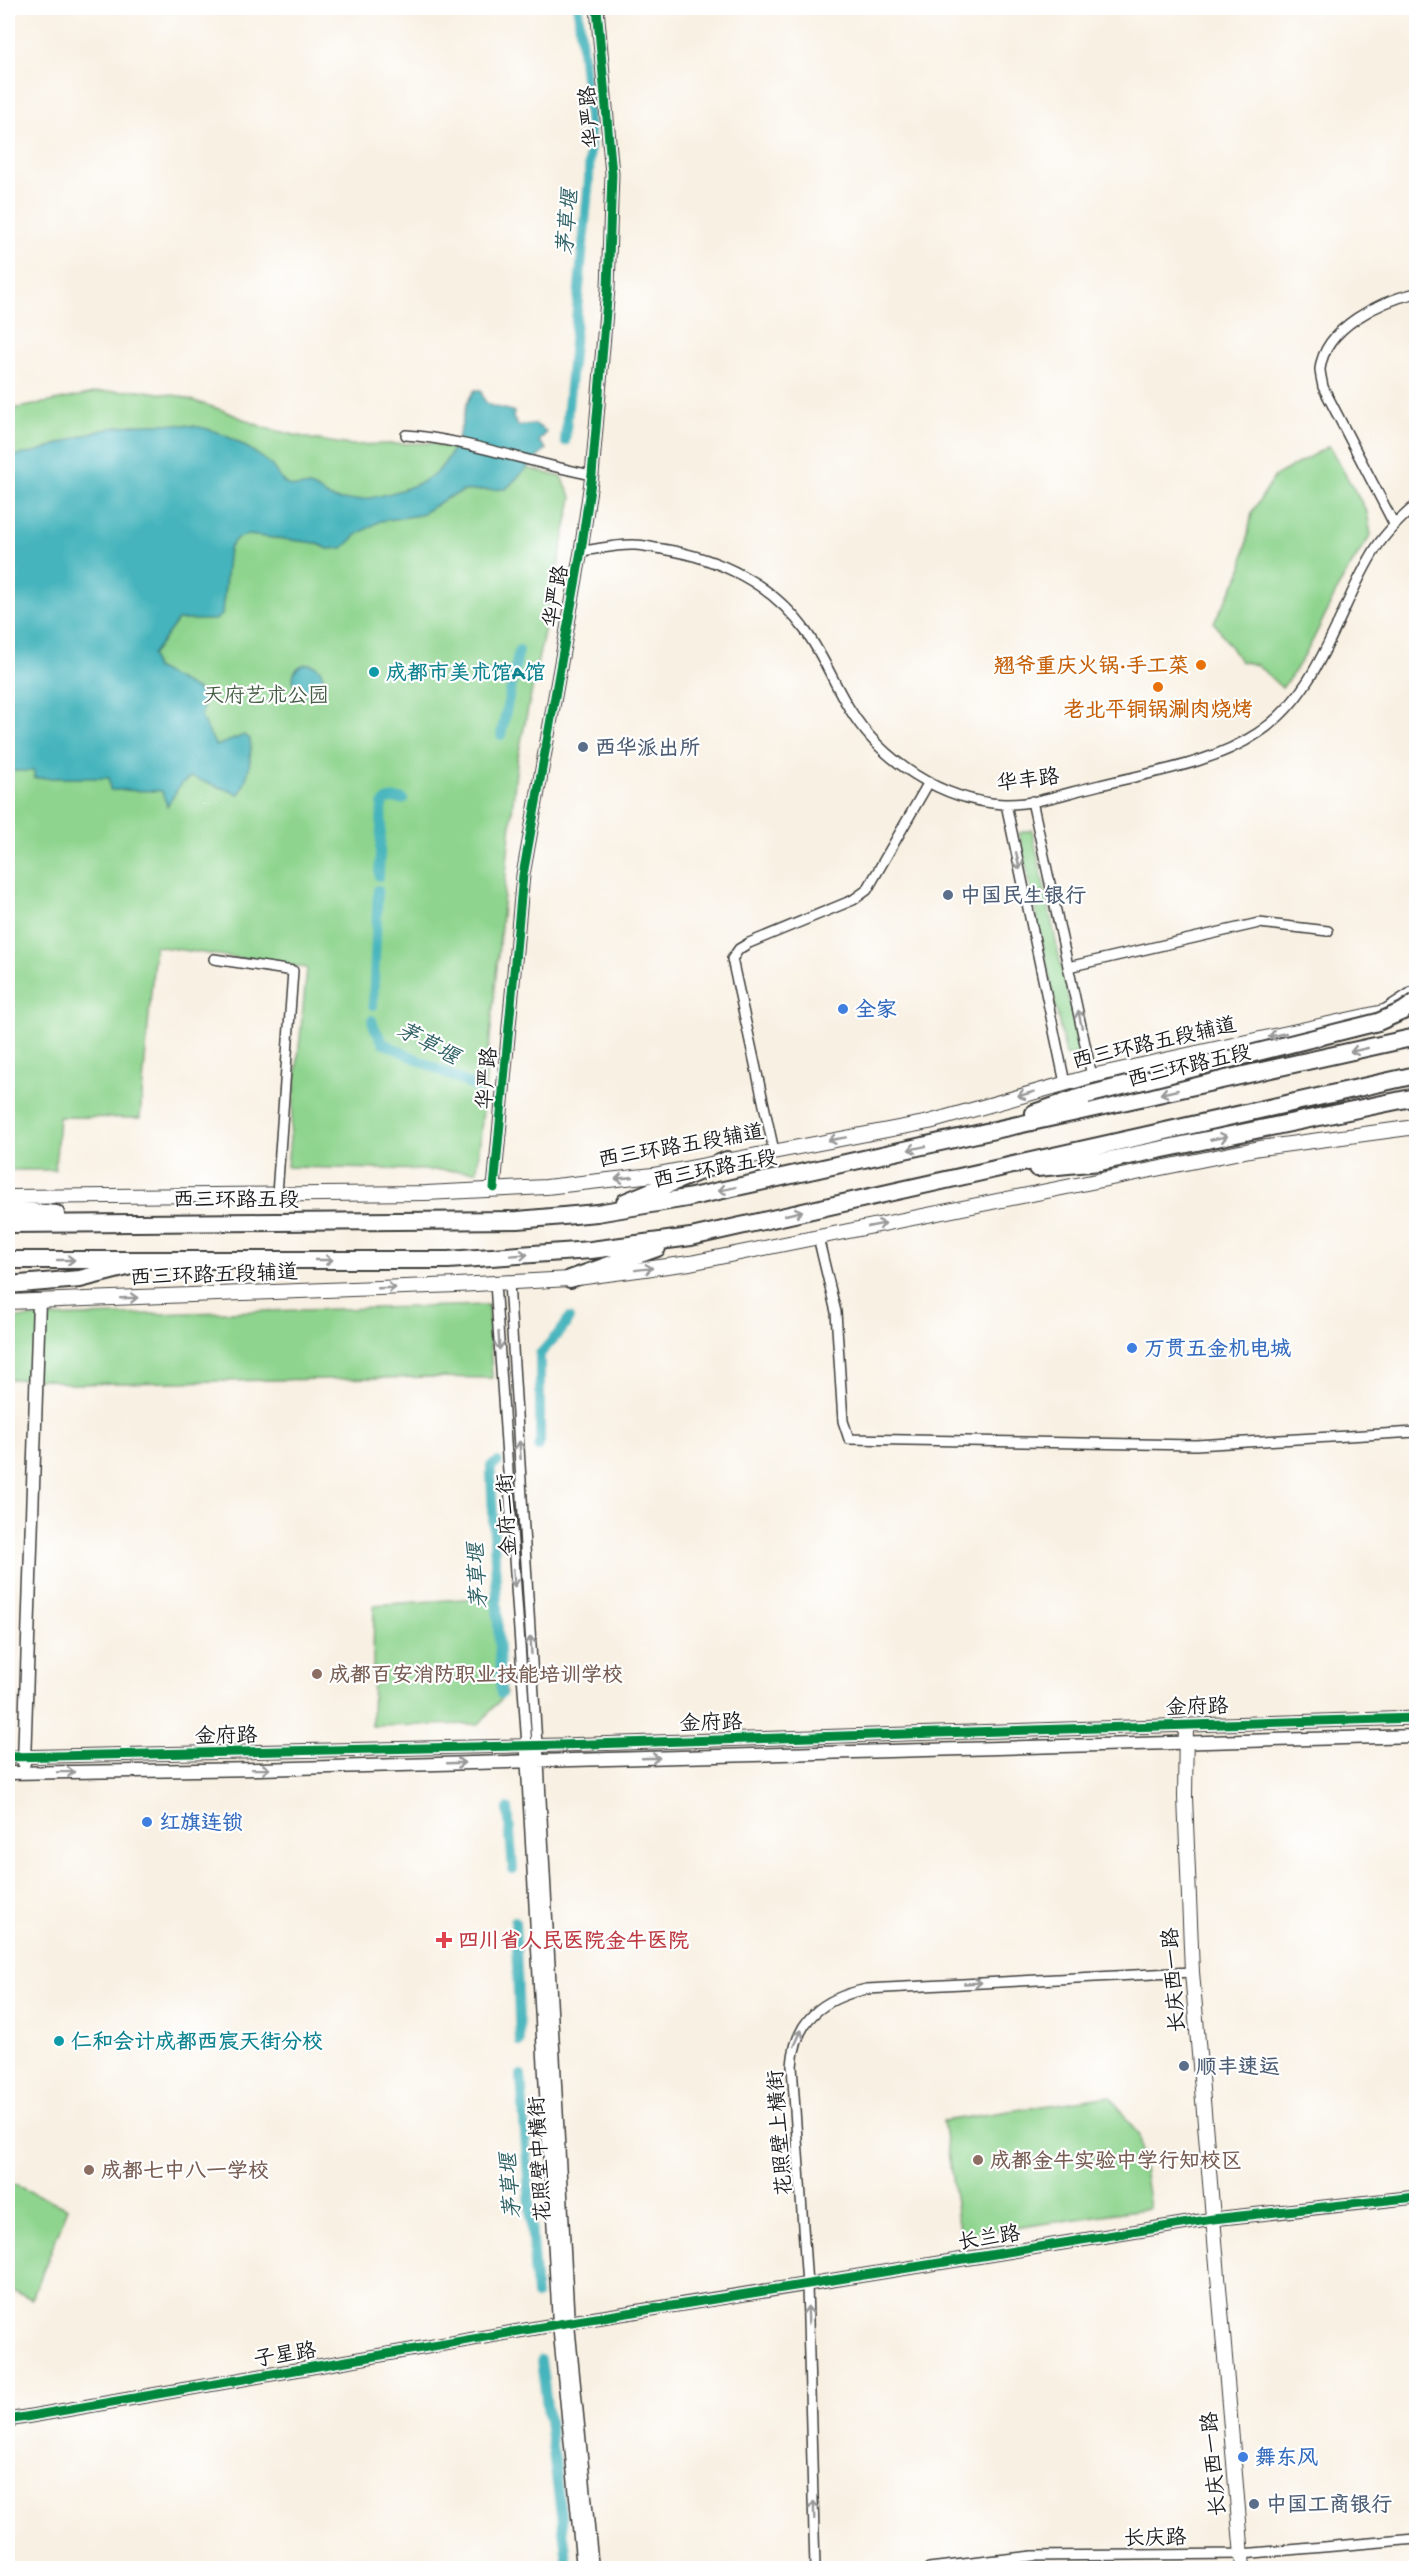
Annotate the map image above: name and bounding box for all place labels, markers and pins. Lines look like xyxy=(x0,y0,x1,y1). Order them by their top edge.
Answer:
place label: 翘爷重庆火锅·手工菜 xyxy=(993,654,1189,681)
marker: 翘爷重庆火锅·手工菜 xyxy=(1194,658,1208,672)
place label: 成都市美术馆A馆 xyxy=(386,661,545,688)
marker: 成都市美术馆A馆 xyxy=(367,665,381,679)
marker: 老北平铜锅涮肉烧烤 xyxy=(1151,680,1165,694)
place label: 老北平铜锅涮肉烧烤 xyxy=(1064,698,1253,725)
place label: 西华派出所 xyxy=(595,736,700,763)
marker: 西华派出所 xyxy=(576,740,590,754)
place label: 中国民生银行 xyxy=(960,884,1086,911)
marker: 中国民生银行 xyxy=(941,888,955,902)
place label: 全家 xyxy=(855,998,897,1025)
marker: 全家 xyxy=(836,1002,850,1016)
place label: 万贯五金机电城 xyxy=(1144,1337,1291,1364)
marker: 万贯五金机电城 xyxy=(1125,1341,1139,1355)
place label: 成都百安消防职业技能培训学校 xyxy=(329,1663,623,1690)
marker: 成都百安消防职业技能培训学校 xyxy=(310,1667,324,1681)
place label: 红旗连锁 xyxy=(159,1812,243,1838)
marker: 红旗连锁 xyxy=(140,1815,154,1829)
place label: 四川省人民医院金牛医院 xyxy=(458,1929,689,1956)
marker: 四川省人民医院金牛医院 xyxy=(435,1931,453,1949)
place label: 仁和会计成都西宸天街分校 xyxy=(71,2030,323,2057)
marker: 仁和会计成都西宸天街分校 xyxy=(52,2034,66,2048)
place label: 顺丰速运 xyxy=(1196,2055,1280,2082)
marker: 顺丰速运 xyxy=(1177,2059,1191,2073)
place label: 成都金牛实验中学行知校区 xyxy=(990,2149,1242,2176)
marker: 成都金牛实验中学行知校区 xyxy=(971,2153,985,2167)
place label: 成都七中八一学校 xyxy=(101,2159,269,2186)
marker: 成都七中八一学校 xyxy=(82,2163,96,2177)
place label: 舞东风 xyxy=(1255,2446,1318,2473)
marker: 舞东风 xyxy=(1236,2450,1250,2464)
place label: 中国工商银行 xyxy=(1266,2493,1392,2520)
marker: 中国工商银行 xyxy=(1247,2497,1261,2511)

